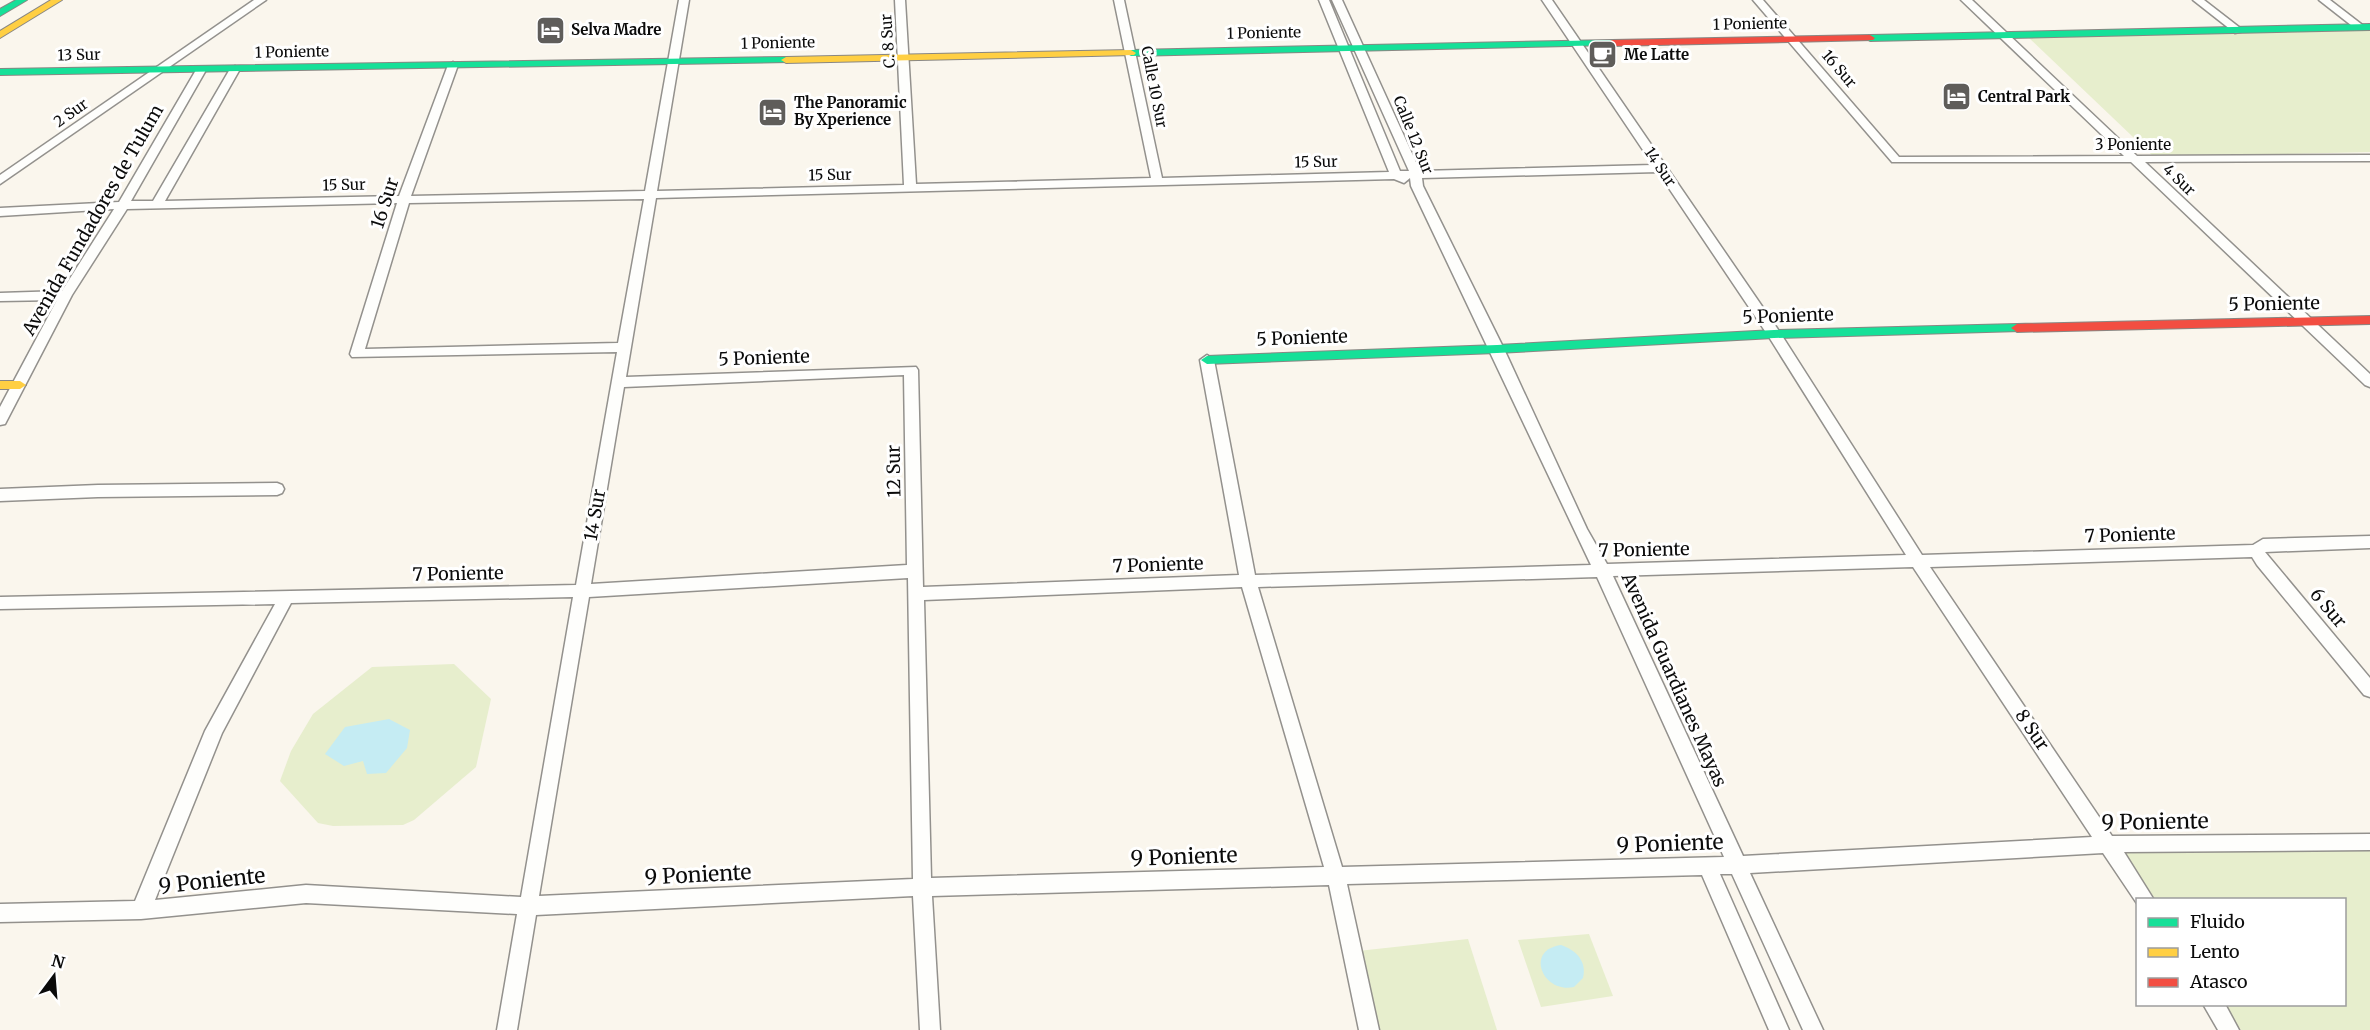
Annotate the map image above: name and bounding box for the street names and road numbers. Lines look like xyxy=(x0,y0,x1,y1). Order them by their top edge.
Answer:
street label: C. 8 Sur xyxy=(876,13,899,69)
street label: 1 Poniente xyxy=(1713,13,1787,34)
street label: 1 Poniente xyxy=(1227,22,1301,43)
street label: 1 Poniente xyxy=(741,32,815,53)
street label: 1 Poniente xyxy=(255,41,329,62)
street label: Calle 10 Sur xyxy=(1137,44,1172,130)
street label: 13 Sur xyxy=(57,45,101,64)
street label: 16 Sur xyxy=(1818,46,1861,92)
street label: Calle 12 Sur xyxy=(1389,93,1438,177)
street label: 2 Sur xyxy=(50,94,92,131)
street label: Avenida Fundadores de Tulum xyxy=(16,100,168,340)
street label: 3 Poniente xyxy=(2095,135,2171,154)
street label: 14 Sur xyxy=(1640,143,1681,190)
street label: 15 Sur xyxy=(1294,152,1338,171)
street label: 4 Sur xyxy=(2159,160,2200,200)
street label: 15 Sur xyxy=(808,165,852,184)
street label: 16 Sur xyxy=(366,174,404,231)
street label: 15 Sur xyxy=(322,175,366,194)
street label: 5 Poniente xyxy=(2228,291,2320,316)
street label: 5 Poniente xyxy=(1742,302,1834,329)
street label: 5 Poniente xyxy=(1256,324,1348,351)
street label: 5 Poniente xyxy=(718,344,810,371)
street label: 12 Sur xyxy=(882,444,905,498)
street label: 14 Sur xyxy=(579,487,610,543)
street label: 7 Poniente xyxy=(2084,521,2176,548)
street label: 7 Poniente xyxy=(1598,537,1690,562)
street label: 7 Poniente xyxy=(1112,551,1204,578)
street label: 7 Poniente xyxy=(412,561,504,586)
street label: Avenida Guardianes Mayas xyxy=(1616,568,1732,791)
street label: 6 Sur xyxy=(2305,583,2352,632)
street label: 8 Sur xyxy=(2010,705,2054,755)
street label: 9 Poniente xyxy=(2101,807,2209,836)
street label: 9 Poniente xyxy=(1616,828,1724,859)
street label: 9 Poniente xyxy=(1130,841,1238,872)
street label: 9 Poniente xyxy=(644,858,752,891)
street label: 9 Poniente xyxy=(157,861,267,900)

